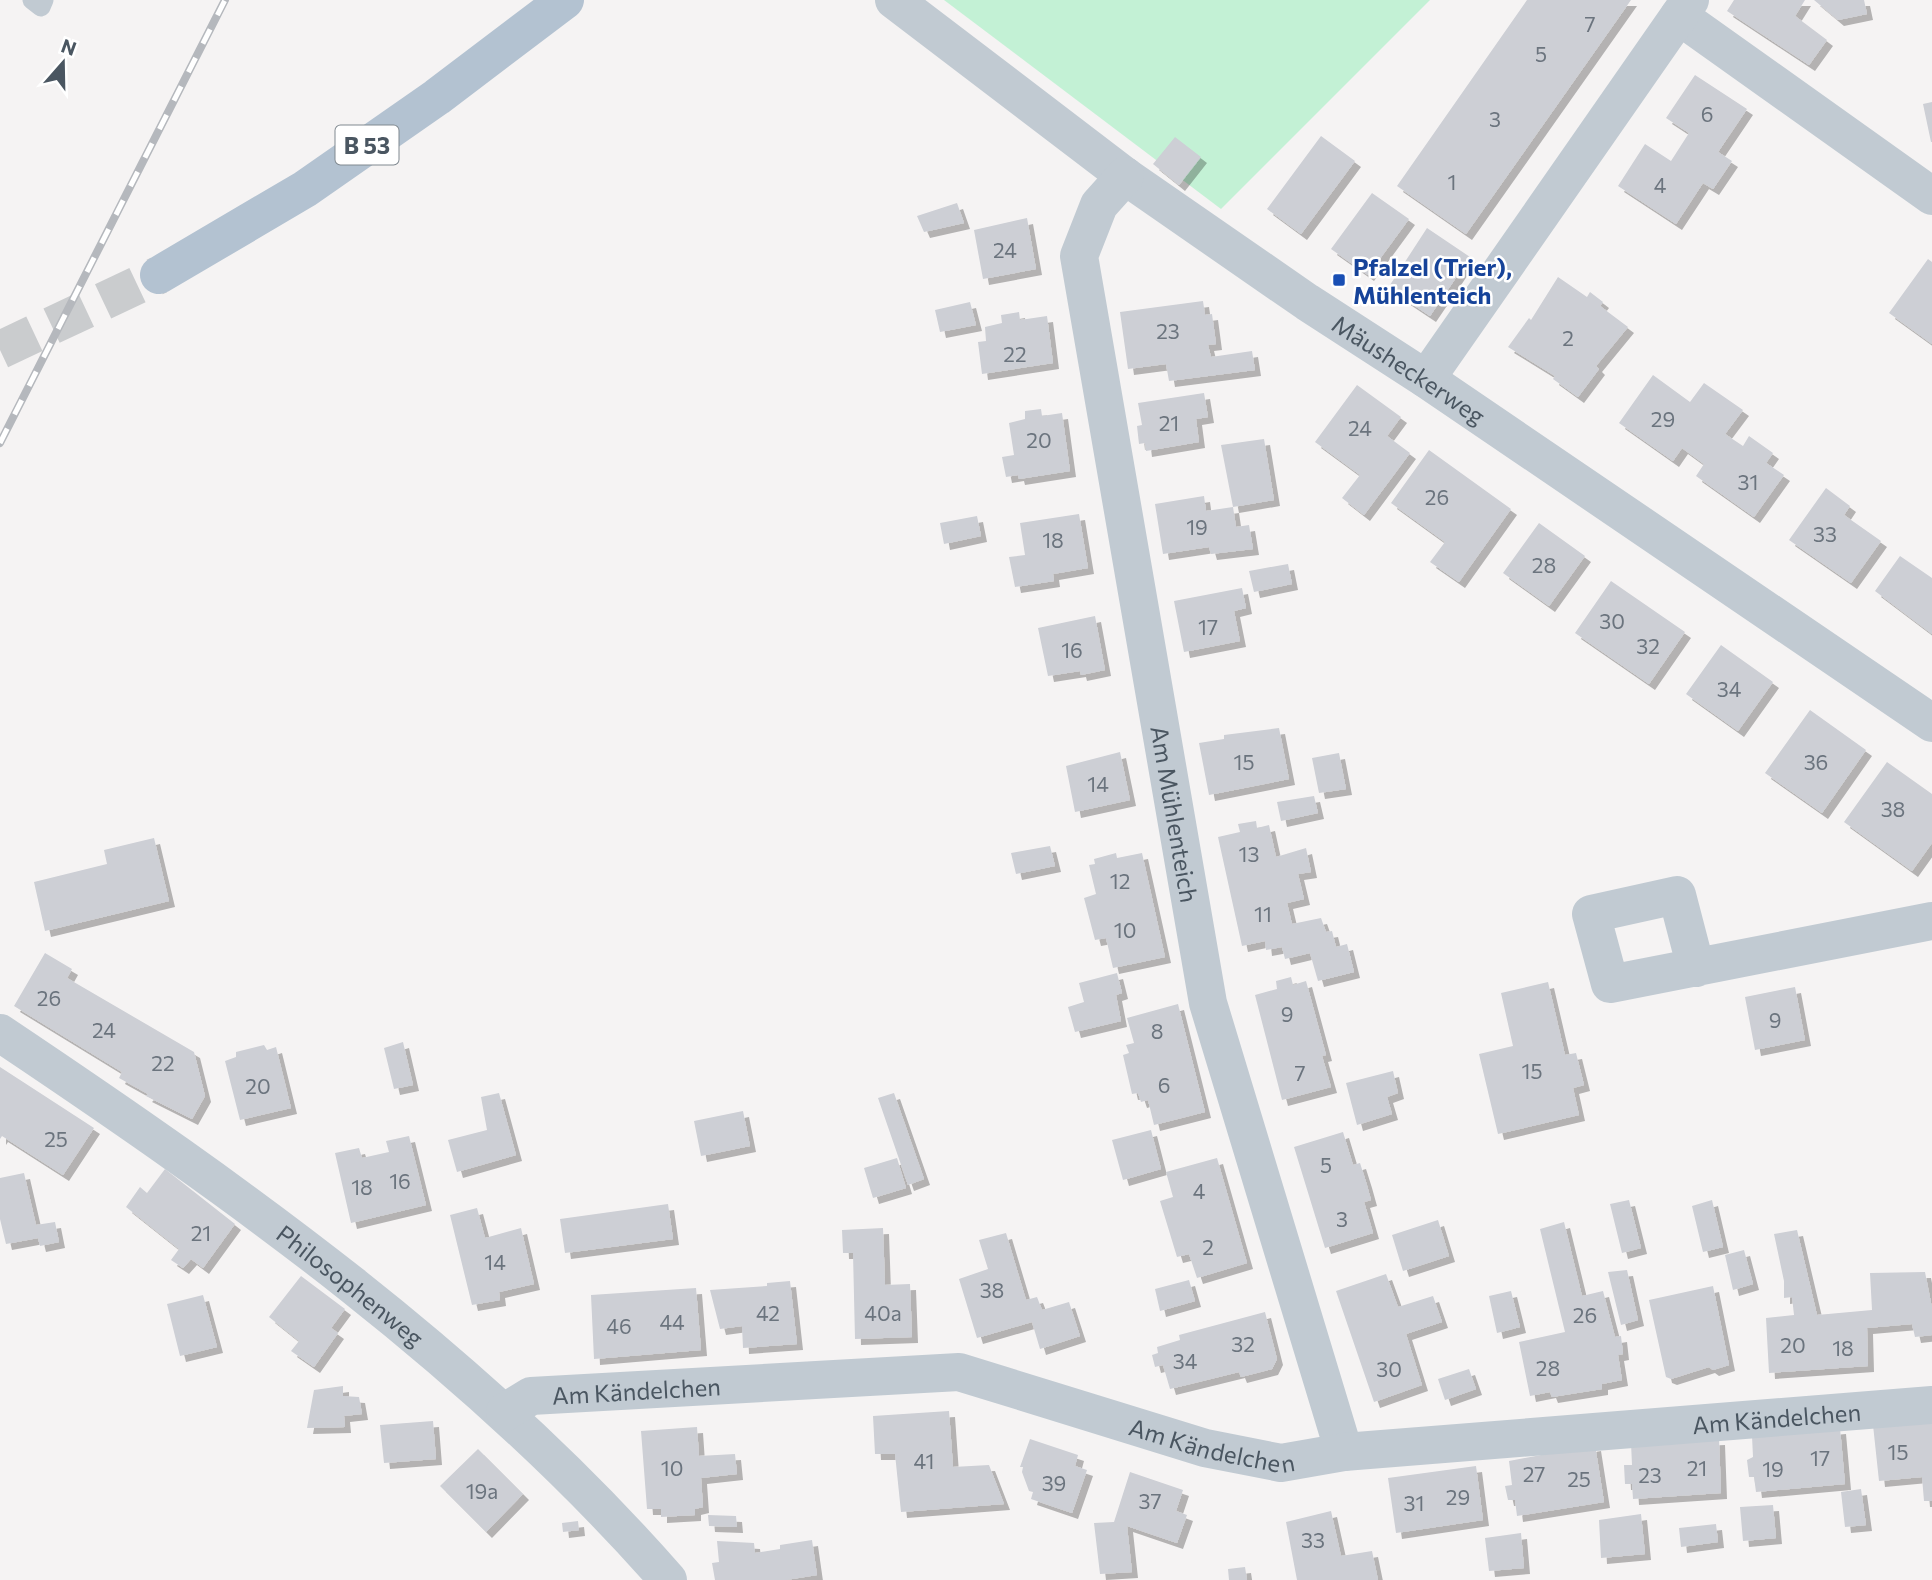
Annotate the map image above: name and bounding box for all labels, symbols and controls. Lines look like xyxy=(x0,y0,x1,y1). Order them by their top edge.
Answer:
house number: 7 xyxy=(1584,11,1596,36)
north arrow xyxy=(28,28,98,98)
text: N xyxy=(58,33,80,60)
house number: 5 xyxy=(1535,41,1547,66)
house number: 6 xyxy=(1701,101,1713,126)
house number: 3 xyxy=(1489,106,1501,131)
road number: B 53 xyxy=(336,126,398,164)
house number: 1 xyxy=(1448,169,1456,194)
house number: 4 xyxy=(1654,172,1667,197)
house number: 24 xyxy=(993,237,1017,262)
place label: Pfalzel (Trier), Mühlenteich xyxy=(1353,252,1512,309)
marker: Pfalzel (Trier), Mühlenteich xyxy=(1331,272,1347,288)
street label: Mäusheckerweg xyxy=(1327,308,1491,430)
house number: 23 xyxy=(1156,318,1180,343)
house number: 2 xyxy=(1562,325,1574,350)
house number: 22 xyxy=(1003,341,1027,366)
house number: 29 xyxy=(1651,406,1675,431)
house number: 21 xyxy=(1159,410,1179,435)
house number: 24 xyxy=(1348,415,1372,440)
house number: 20 xyxy=(1026,427,1052,452)
house number: 31 xyxy=(1738,469,1758,494)
house number: 26 xyxy=(1425,484,1449,509)
house number: 19 xyxy=(1186,514,1208,539)
house number: 33 xyxy=(1813,521,1837,546)
house number: 18 xyxy=(1042,527,1064,552)
house number: 28 xyxy=(1532,552,1556,577)
house number: 30 xyxy=(1599,608,1625,633)
house number: 17 xyxy=(1198,614,1218,639)
house number: 32 xyxy=(1636,633,1660,658)
house number: 16 xyxy=(1061,637,1083,662)
house number: 34 xyxy=(1717,676,1742,701)
street label: Am Mühlenteich xyxy=(1146,723,1205,905)
house number: 15 xyxy=(1233,749,1255,774)
house number: 36 xyxy=(1804,749,1828,774)
house number: 14 xyxy=(1087,771,1109,796)
house number: 38 xyxy=(1881,796,1905,821)
house number: 13 xyxy=(1239,841,1259,866)
house number: 12 xyxy=(1110,868,1130,893)
house number: 11 xyxy=(1254,901,1272,926)
house number: 10 xyxy=(1114,917,1136,942)
house number: 26 xyxy=(37,985,61,1010)
house number: 9 xyxy=(1281,1001,1293,1026)
house number: 9 xyxy=(1769,1007,1781,1032)
house number: 24 xyxy=(92,1017,116,1042)
house number: 8 xyxy=(1151,1018,1163,1043)
house number: 22 xyxy=(151,1050,175,1075)
house number: 15 xyxy=(1521,1058,1543,1083)
house number: 7 xyxy=(1294,1060,1306,1085)
house number: 6 xyxy=(1158,1072,1170,1097)
house number: 20 xyxy=(245,1073,271,1098)
house number: 25 xyxy=(44,1126,68,1151)
house number: 5 xyxy=(1320,1152,1332,1177)
house number: 16 xyxy=(389,1168,411,1193)
house number: 18 xyxy=(351,1174,373,1199)
house number: 4 xyxy=(1193,1178,1206,1203)
house number: 3 xyxy=(1336,1206,1348,1231)
street label: Philosophenweg xyxy=(272,1218,430,1352)
house number: 21 xyxy=(191,1220,211,1245)
house number: 2 xyxy=(1202,1234,1214,1259)
house number: 14 xyxy=(484,1249,506,1274)
house number: 38 xyxy=(980,1277,1004,1302)
house number: 42 xyxy=(756,1300,780,1325)
house number: 40a xyxy=(864,1300,902,1325)
house number: 26 xyxy=(1573,1302,1597,1327)
house number: 44 xyxy=(659,1309,685,1334)
house number: 46 xyxy=(606,1313,632,1338)
house number: 32 xyxy=(1231,1331,1255,1356)
house number: 20 xyxy=(1780,1332,1806,1357)
house number: 18 xyxy=(1832,1335,1854,1360)
house number: 34 xyxy=(1173,1348,1198,1373)
house number: 28 xyxy=(1536,1355,1560,1380)
house number: 30 xyxy=(1376,1356,1402,1381)
street label: Am Kändelchen xyxy=(551,1371,722,1409)
street label: Am Kändelchen xyxy=(1691,1396,1862,1439)
street label: Am Kändelchen xyxy=(1126,1411,1297,1477)
house number: 15 xyxy=(1887,1439,1909,1464)
house number: 17 xyxy=(1810,1445,1830,1470)
house number: 41 xyxy=(914,1448,934,1473)
house number: 10 xyxy=(661,1455,683,1480)
house number: 21 xyxy=(1687,1455,1707,1480)
house number: 19 xyxy=(1762,1456,1784,1481)
house number: 27 xyxy=(1523,1461,1545,1486)
house number: 23 xyxy=(1638,1462,1662,1487)
house number: 25 xyxy=(1567,1466,1591,1491)
house number: 39 xyxy=(1042,1470,1066,1495)
house number: 19a xyxy=(466,1478,498,1503)
house number: 29 xyxy=(1446,1484,1470,1509)
house number: 37 xyxy=(1139,1488,1161,1513)
house number: 31 xyxy=(1404,1490,1424,1515)
house number: 33 xyxy=(1301,1527,1325,1552)

